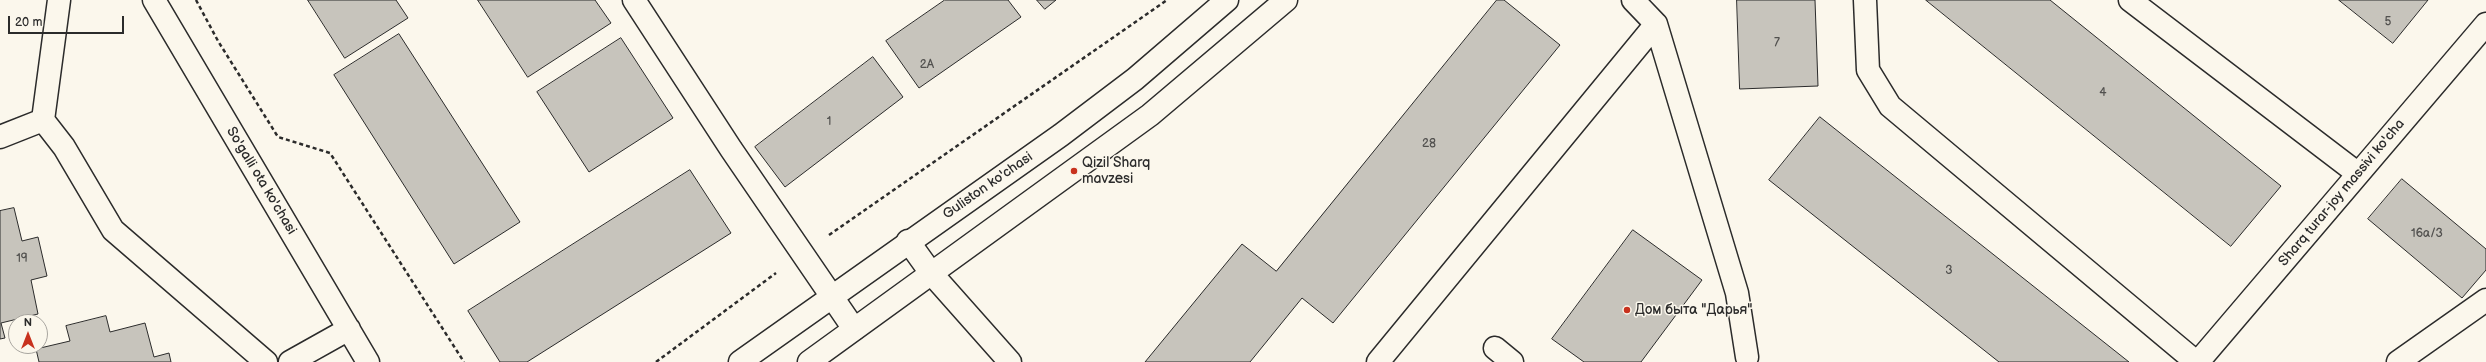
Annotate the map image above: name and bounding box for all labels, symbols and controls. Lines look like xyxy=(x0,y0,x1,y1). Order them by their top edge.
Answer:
scale bar xyxy=(10,8,126,34)
text: 20 m xyxy=(15,15,42,30)
house number: 5 xyxy=(2385,15,2391,29)
house number: 7 xyxy=(1774,36,1780,50)
house number: 2A xyxy=(920,58,934,72)
house number: 4 xyxy=(2099,86,2107,100)
house number: 1 xyxy=(827,115,831,129)
street label: Sharq turar-joy massivi ko'cha xyxy=(2276,116,2408,270)
street label: So'galli ota ko'chasi xyxy=(222,124,300,238)
house number: 28 xyxy=(1422,137,1436,151)
street label: Guliston ko'chasi xyxy=(940,149,1036,223)
place label: Qizil Sharq mavzesi xyxy=(1082,155,1150,188)
marker: Qizil Sharq mavzesi xyxy=(1069,166,1079,176)
house number: 16а/3 xyxy=(2411,227,2443,241)
house number: 19 xyxy=(16,252,28,266)
house number: 3 xyxy=(1945,264,1953,278)
place label: Дом быта "Дарья" xyxy=(1635,302,1752,318)
marker: Дом быта "Дарья" xyxy=(1622,305,1632,315)
north arrow xyxy=(8,314,48,354)
text: N xyxy=(24,316,32,329)

